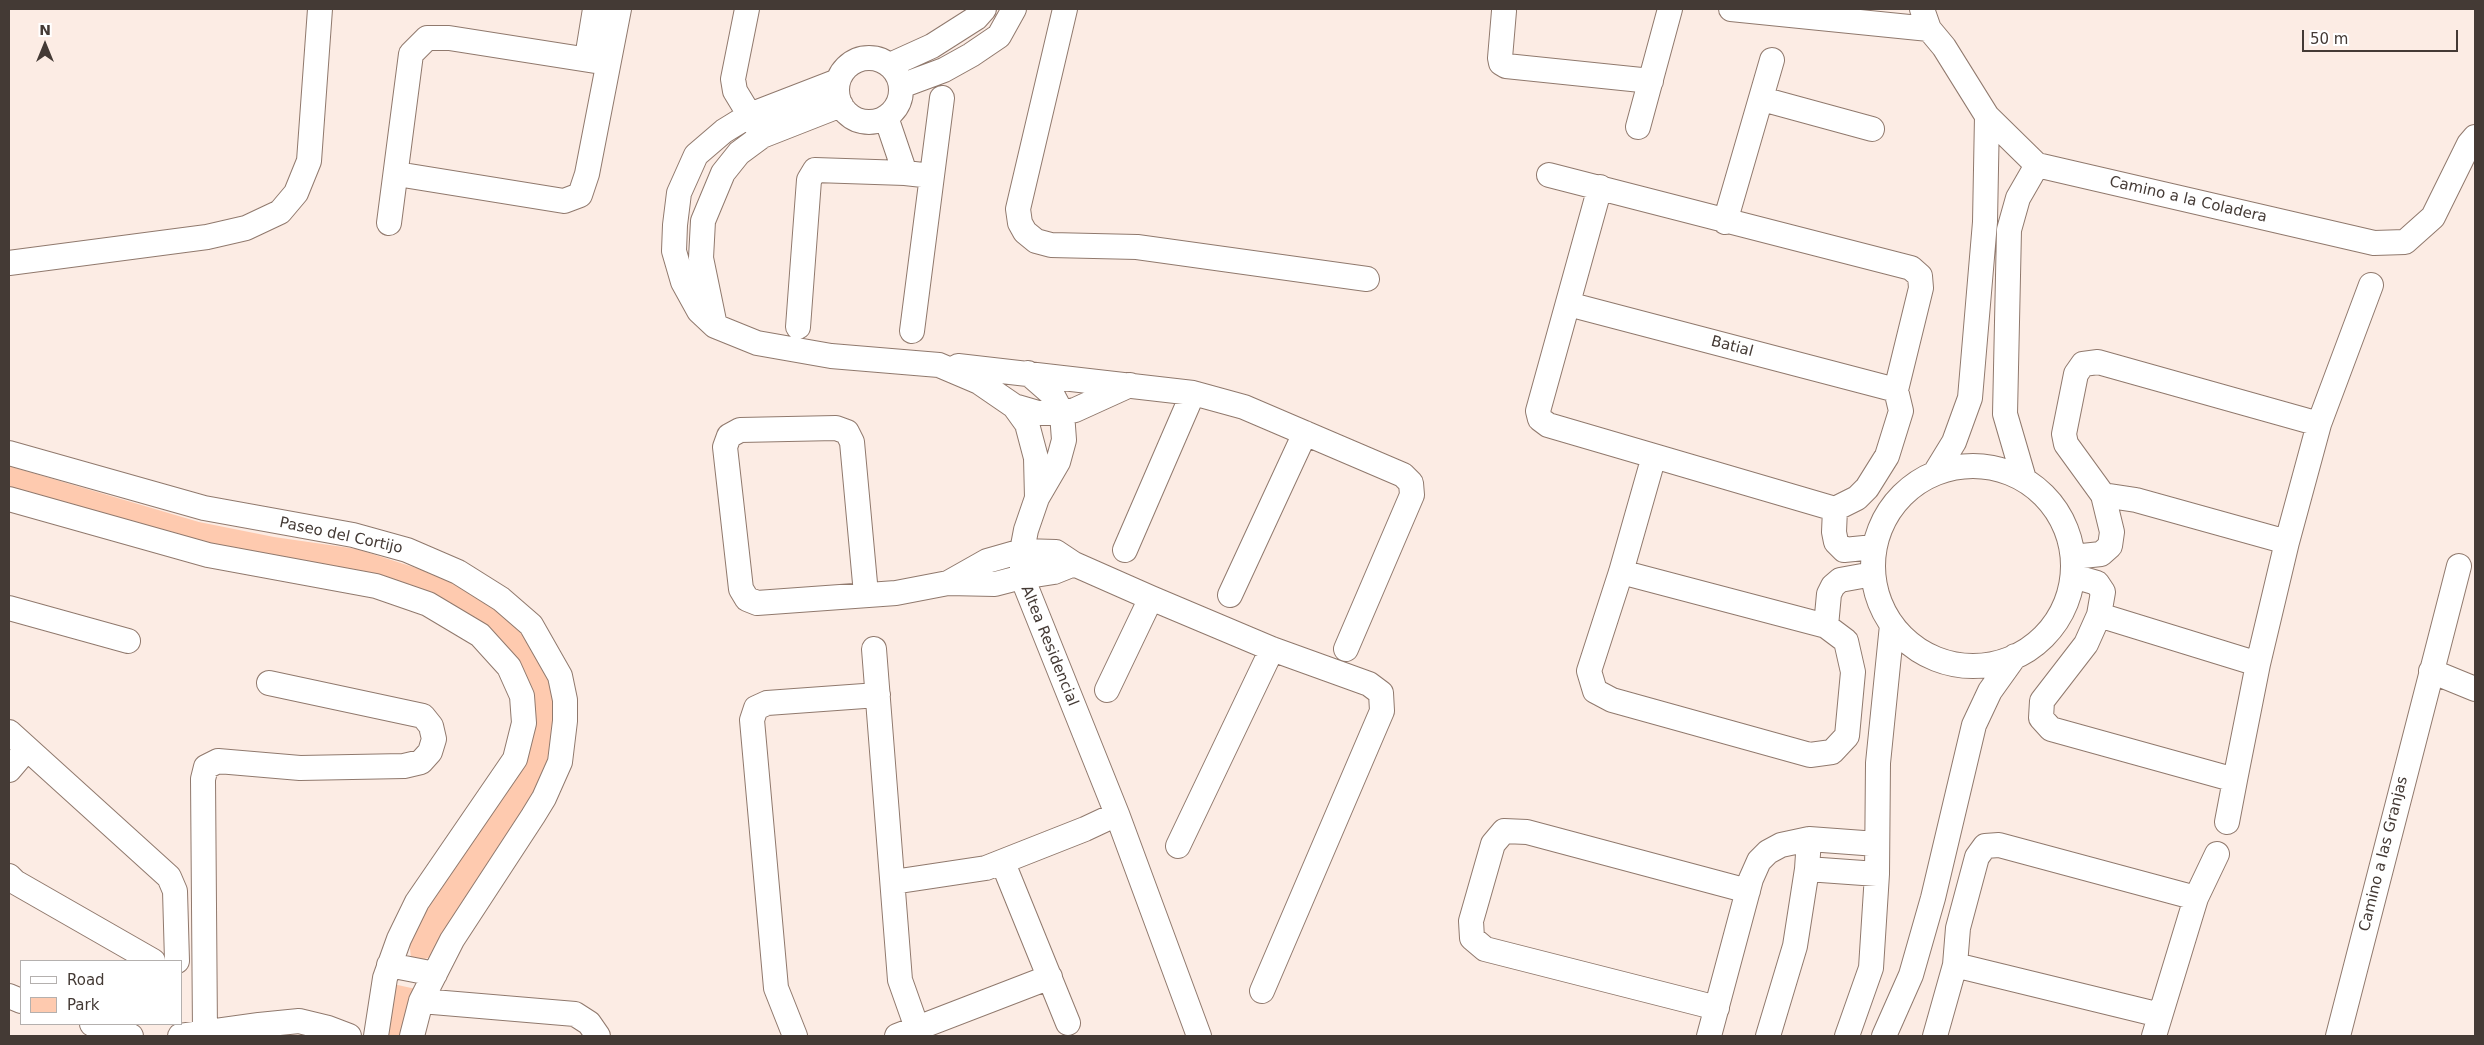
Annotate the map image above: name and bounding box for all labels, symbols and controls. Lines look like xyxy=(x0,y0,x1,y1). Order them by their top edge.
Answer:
north arrow xyxy=(20,20,70,70)
scale bar xyxy=(2304,20,2460,52)
text: N xyxy=(39,22,51,38)
text: 50 m xyxy=(2310,30,2348,48)
street label: Camino a la Coladera xyxy=(2107,173,2269,227)
street label: Batial xyxy=(1709,333,1755,361)
street label: Paseo del Cortijo xyxy=(278,514,404,558)
street label: Altea Residencial xyxy=(1017,583,1081,709)
street label: Camino a las Granjas xyxy=(2356,774,2412,934)
legend xyxy=(20,960,182,1025)
text: Road xyxy=(67,971,105,989)
text: Park xyxy=(67,996,99,1014)

